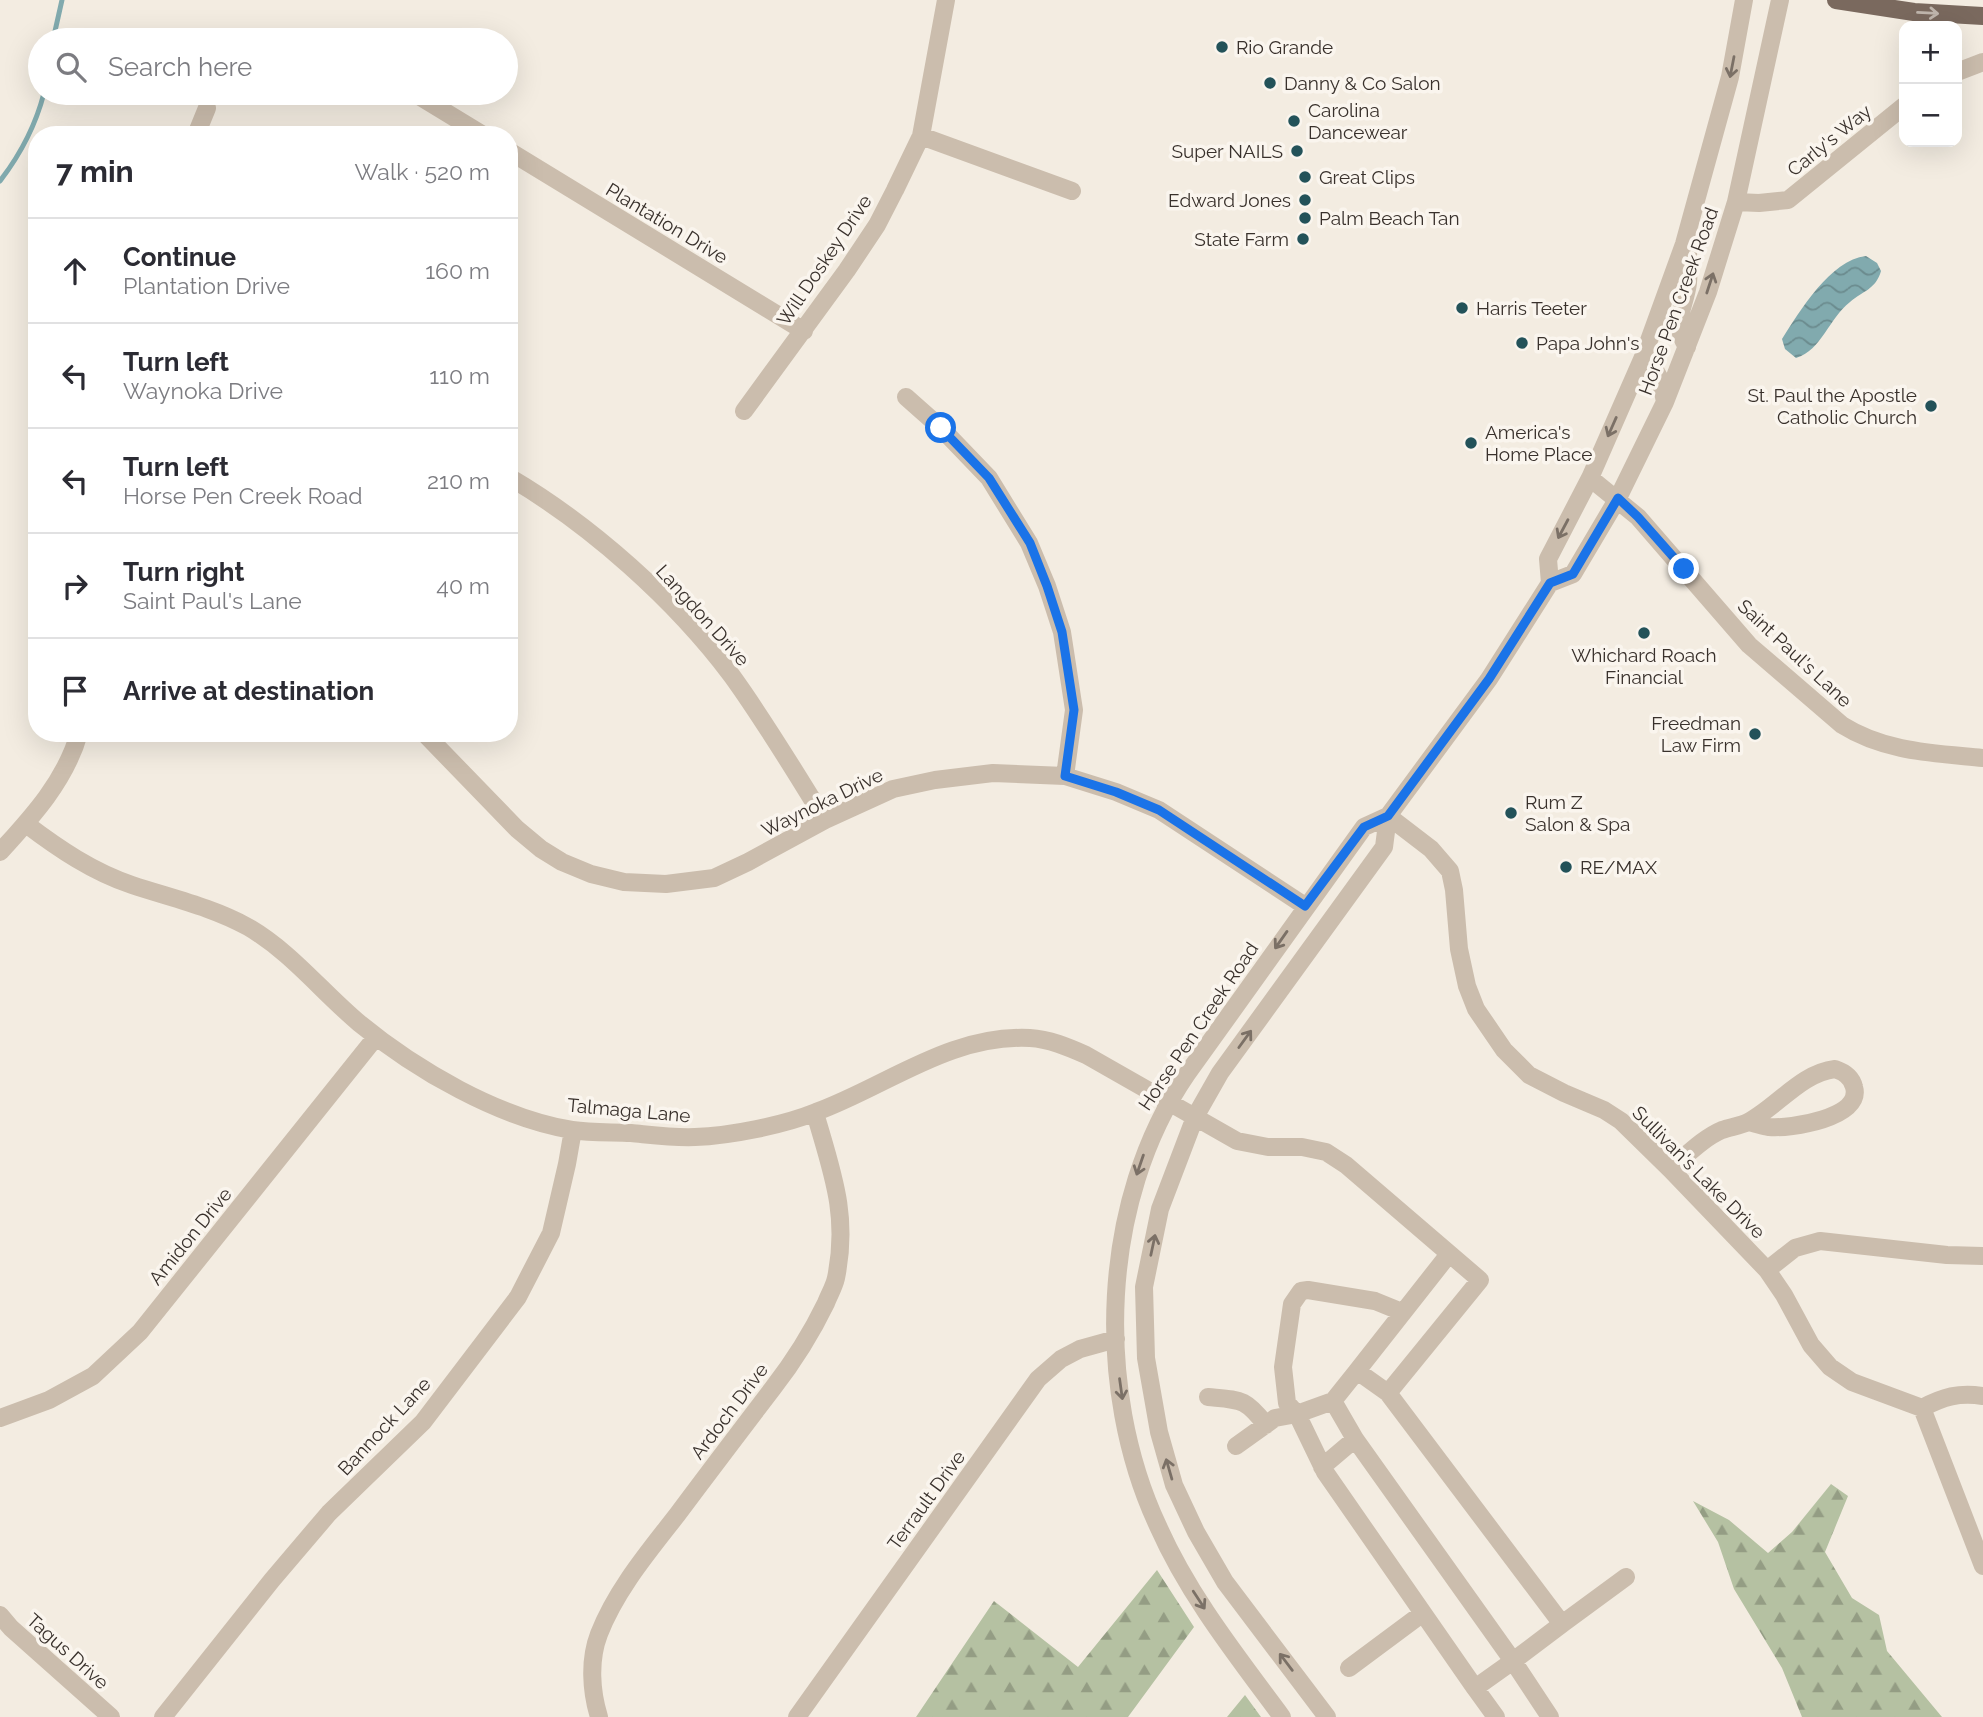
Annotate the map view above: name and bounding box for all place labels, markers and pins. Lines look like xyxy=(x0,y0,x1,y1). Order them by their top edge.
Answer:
place label: Rio Grande xyxy=(1236,36,1333,58)
marker: Rio Grande xyxy=(1214,39,1230,55)
place label: Danny & Co Salon xyxy=(1284,72,1441,94)
marker: Danny & Co Salon xyxy=(1262,75,1278,91)
place label: Carolina Dancewear xyxy=(1308,99,1408,143)
marker: Carolina Dancewear xyxy=(1286,113,1302,129)
place label: Super NAILS xyxy=(1171,140,1283,162)
marker: Super NAILS xyxy=(1289,143,1305,159)
place label: Great Clips xyxy=(1319,166,1415,188)
marker: Great Clips xyxy=(1297,169,1313,185)
place label: Edward Jones xyxy=(1168,189,1291,211)
marker: Edward Jones xyxy=(1297,192,1313,208)
place label: Palm Beach Tan xyxy=(1319,207,1460,229)
marker: Palm Beach Tan xyxy=(1297,210,1313,226)
place label: State Farm xyxy=(1194,228,1289,250)
marker: State Farm xyxy=(1295,231,1311,247)
place label: Harris Teeter xyxy=(1476,297,1587,319)
marker: Harris Teeter xyxy=(1454,300,1470,316)
place label: Papa John's xyxy=(1536,332,1639,354)
marker: Papa John's xyxy=(1514,335,1530,351)
place label: St. Paul the Apostle Catholic Church xyxy=(1747,384,1917,428)
marker: St. Paul the Apostle Catholic Church xyxy=(1923,398,1939,414)
place label: America's Home Place xyxy=(1485,421,1592,465)
marker: America's Home Place xyxy=(1463,435,1479,451)
marker: Whichard Roach Financial xyxy=(1636,625,1652,641)
place label: Whichard Roach Financial xyxy=(1571,644,1717,688)
place label: Freedman Law Firm xyxy=(1651,712,1741,756)
marker: Freedman Law Firm xyxy=(1747,726,1763,742)
place label: Rum Z Salon & Spa xyxy=(1525,791,1630,835)
marker: Rum Z Salon & Spa xyxy=(1503,805,1519,821)
place label: RE/MAX xyxy=(1580,856,1657,878)
marker: RE/MAX xyxy=(1558,859,1574,875)

